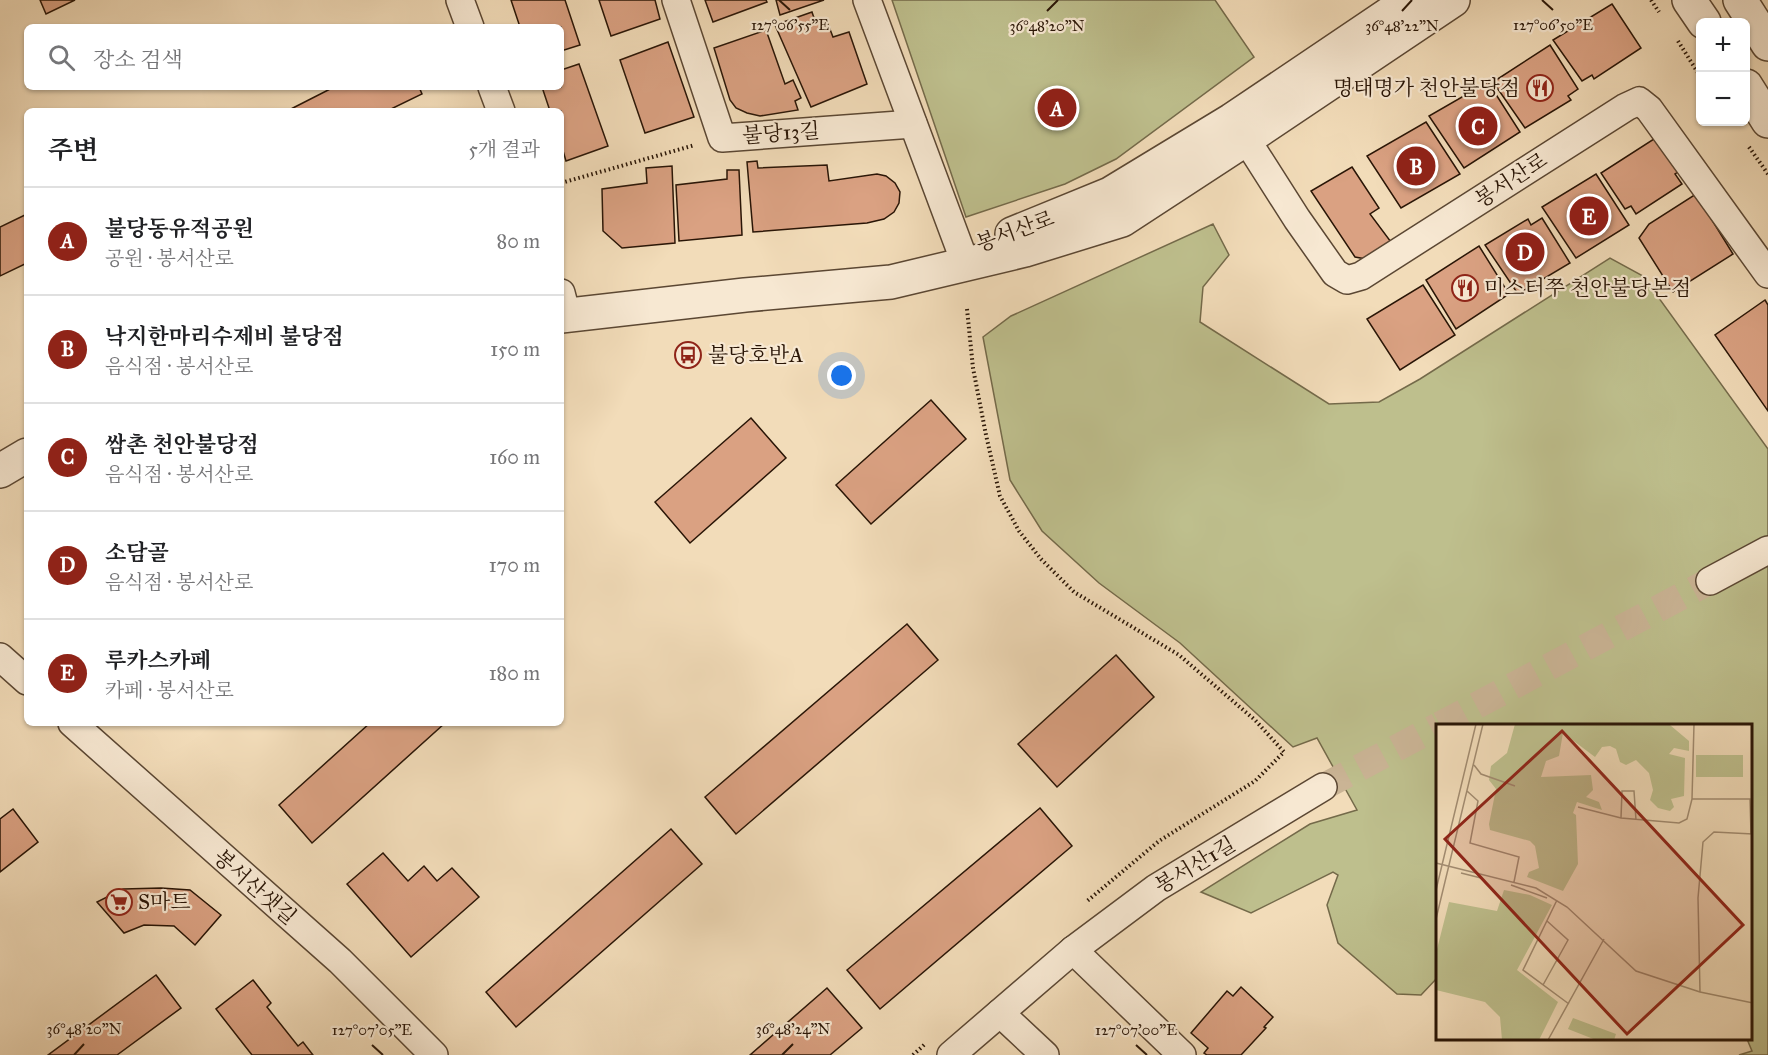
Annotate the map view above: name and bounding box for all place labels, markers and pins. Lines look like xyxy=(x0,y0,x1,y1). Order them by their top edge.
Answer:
restaurant icon: 명태명가 천안불당점 xyxy=(1525,73,1555,103)
place label: 명태명가 천안불당점 xyxy=(1333,75,1520,101)
pin: A xyxy=(1038,86,1076,130)
pin: C xyxy=(1458,104,1498,148)
pin: B xyxy=(1396,144,1436,188)
pin: E xyxy=(1570,194,1608,238)
pin: D xyxy=(1506,230,1544,274)
restaurant icon: 미스터쭈 천안불당본점 xyxy=(1450,273,1480,303)
place label: 미스터쭈 천안불당본점 xyxy=(1484,275,1691,301)
bus stop icon: 불당호반A xyxy=(673,340,703,370)
place label: 불당호반A xyxy=(708,342,803,368)
supermarket icon: S마트 xyxy=(104,887,134,917)
place label: S마트 xyxy=(138,889,191,915)

